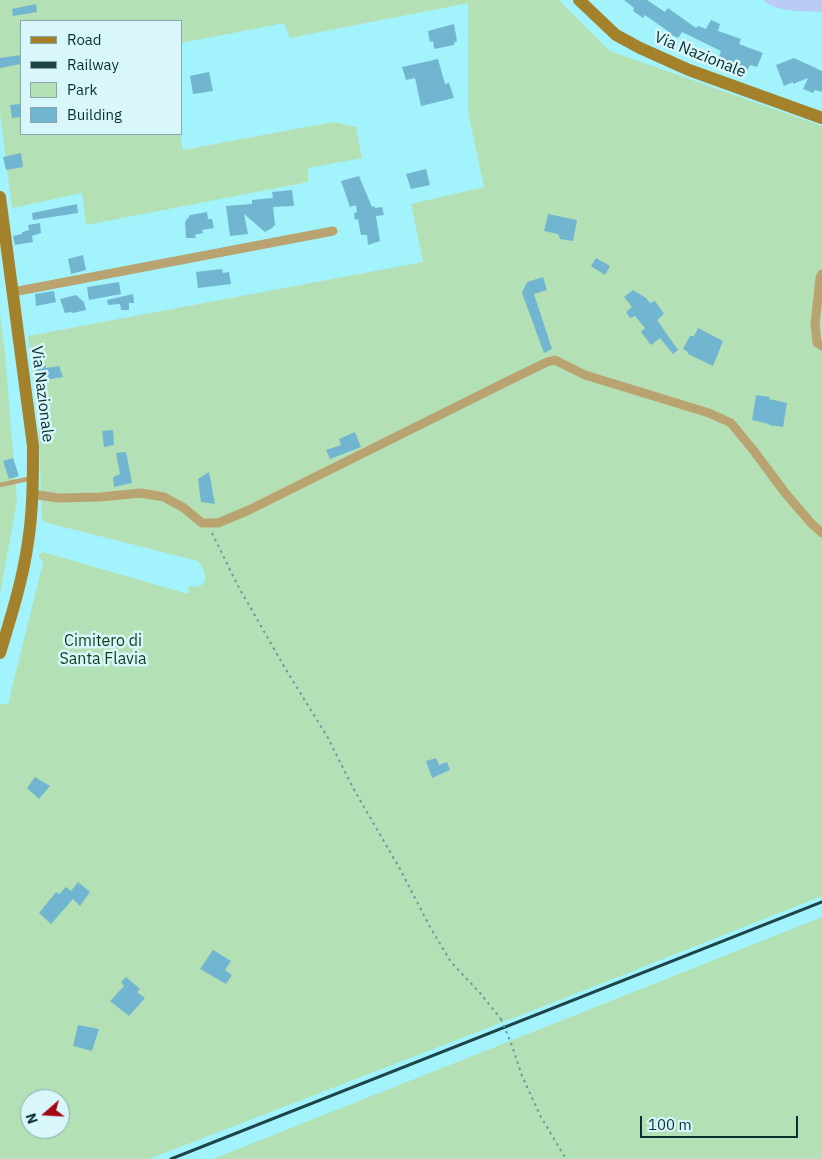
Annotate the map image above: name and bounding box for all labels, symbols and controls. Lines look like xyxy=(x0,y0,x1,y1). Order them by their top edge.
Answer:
legend xyxy=(20,20,182,135)
street label: Via Nazionale xyxy=(651,28,749,82)
text: Road xyxy=(67,30,102,49)
text: Railway xyxy=(67,55,119,74)
text: Park xyxy=(67,80,97,99)
text: Building xyxy=(67,105,122,124)
street label: Via Nazionale xyxy=(27,345,57,443)
park label: Cimitero di Santa Flavia xyxy=(60,631,146,669)
north arrow xyxy=(20,1089,70,1139)
scale bar xyxy=(642,1106,800,1138)
text: N xyxy=(22,1111,42,1126)
text: 100 m xyxy=(648,1115,692,1134)

